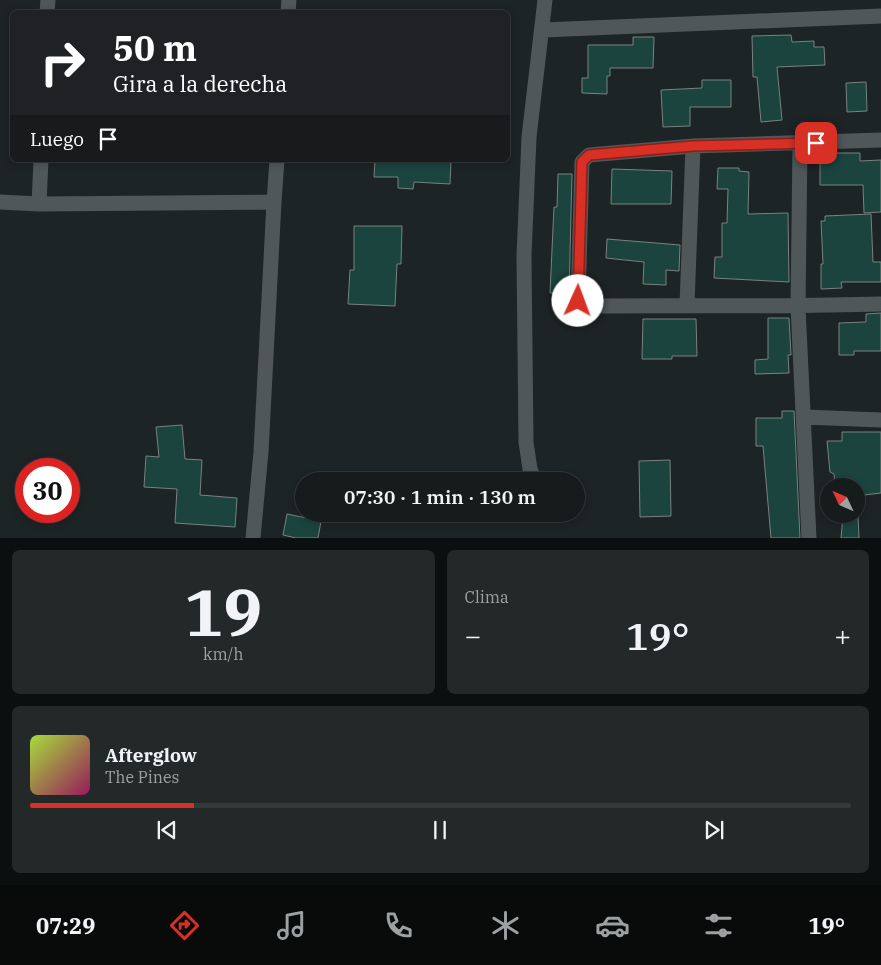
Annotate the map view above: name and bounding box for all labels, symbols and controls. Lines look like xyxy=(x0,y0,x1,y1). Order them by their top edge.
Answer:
text: 50 m xyxy=(113,25,197,71)
icon: right xyxy=(30,30,95,95)
text: Gira a la derecha xyxy=(113,69,287,98)
pin xyxy=(795,122,837,164)
icon: arrive xyxy=(94,125,122,153)
text: Luego xyxy=(30,127,84,151)
icon: arrive xyxy=(802,129,830,157)
position arrow xyxy=(551,274,603,326)
speed limit sign: 30 xyxy=(15,458,80,523)
north arrow xyxy=(820,478,865,522)
map controls xyxy=(820,478,865,523)
text: 07:30 · 1 min · 130 m xyxy=(344,485,536,509)
text: 19 xyxy=(184,569,262,654)
text: Clima xyxy=(465,587,509,607)
text: 19° xyxy=(626,611,689,660)
text: − xyxy=(465,617,481,654)
text: + xyxy=(834,617,851,654)
text: km/h xyxy=(203,644,243,664)
text: Afterglow xyxy=(105,743,197,767)
text: The Pines xyxy=(105,767,179,787)
icon: previous xyxy=(153,816,181,844)
icon: pause xyxy=(426,816,454,844)
icon: next xyxy=(700,816,728,844)
icon: directions xyxy=(167,908,202,943)
icon: music xyxy=(274,908,309,943)
icon: phone xyxy=(381,908,416,943)
icon: climate xyxy=(488,908,523,943)
icon: car xyxy=(595,908,630,943)
icon: filters xyxy=(701,908,736,943)
text: 07:29 xyxy=(36,911,95,940)
text: 19° xyxy=(808,911,845,940)

